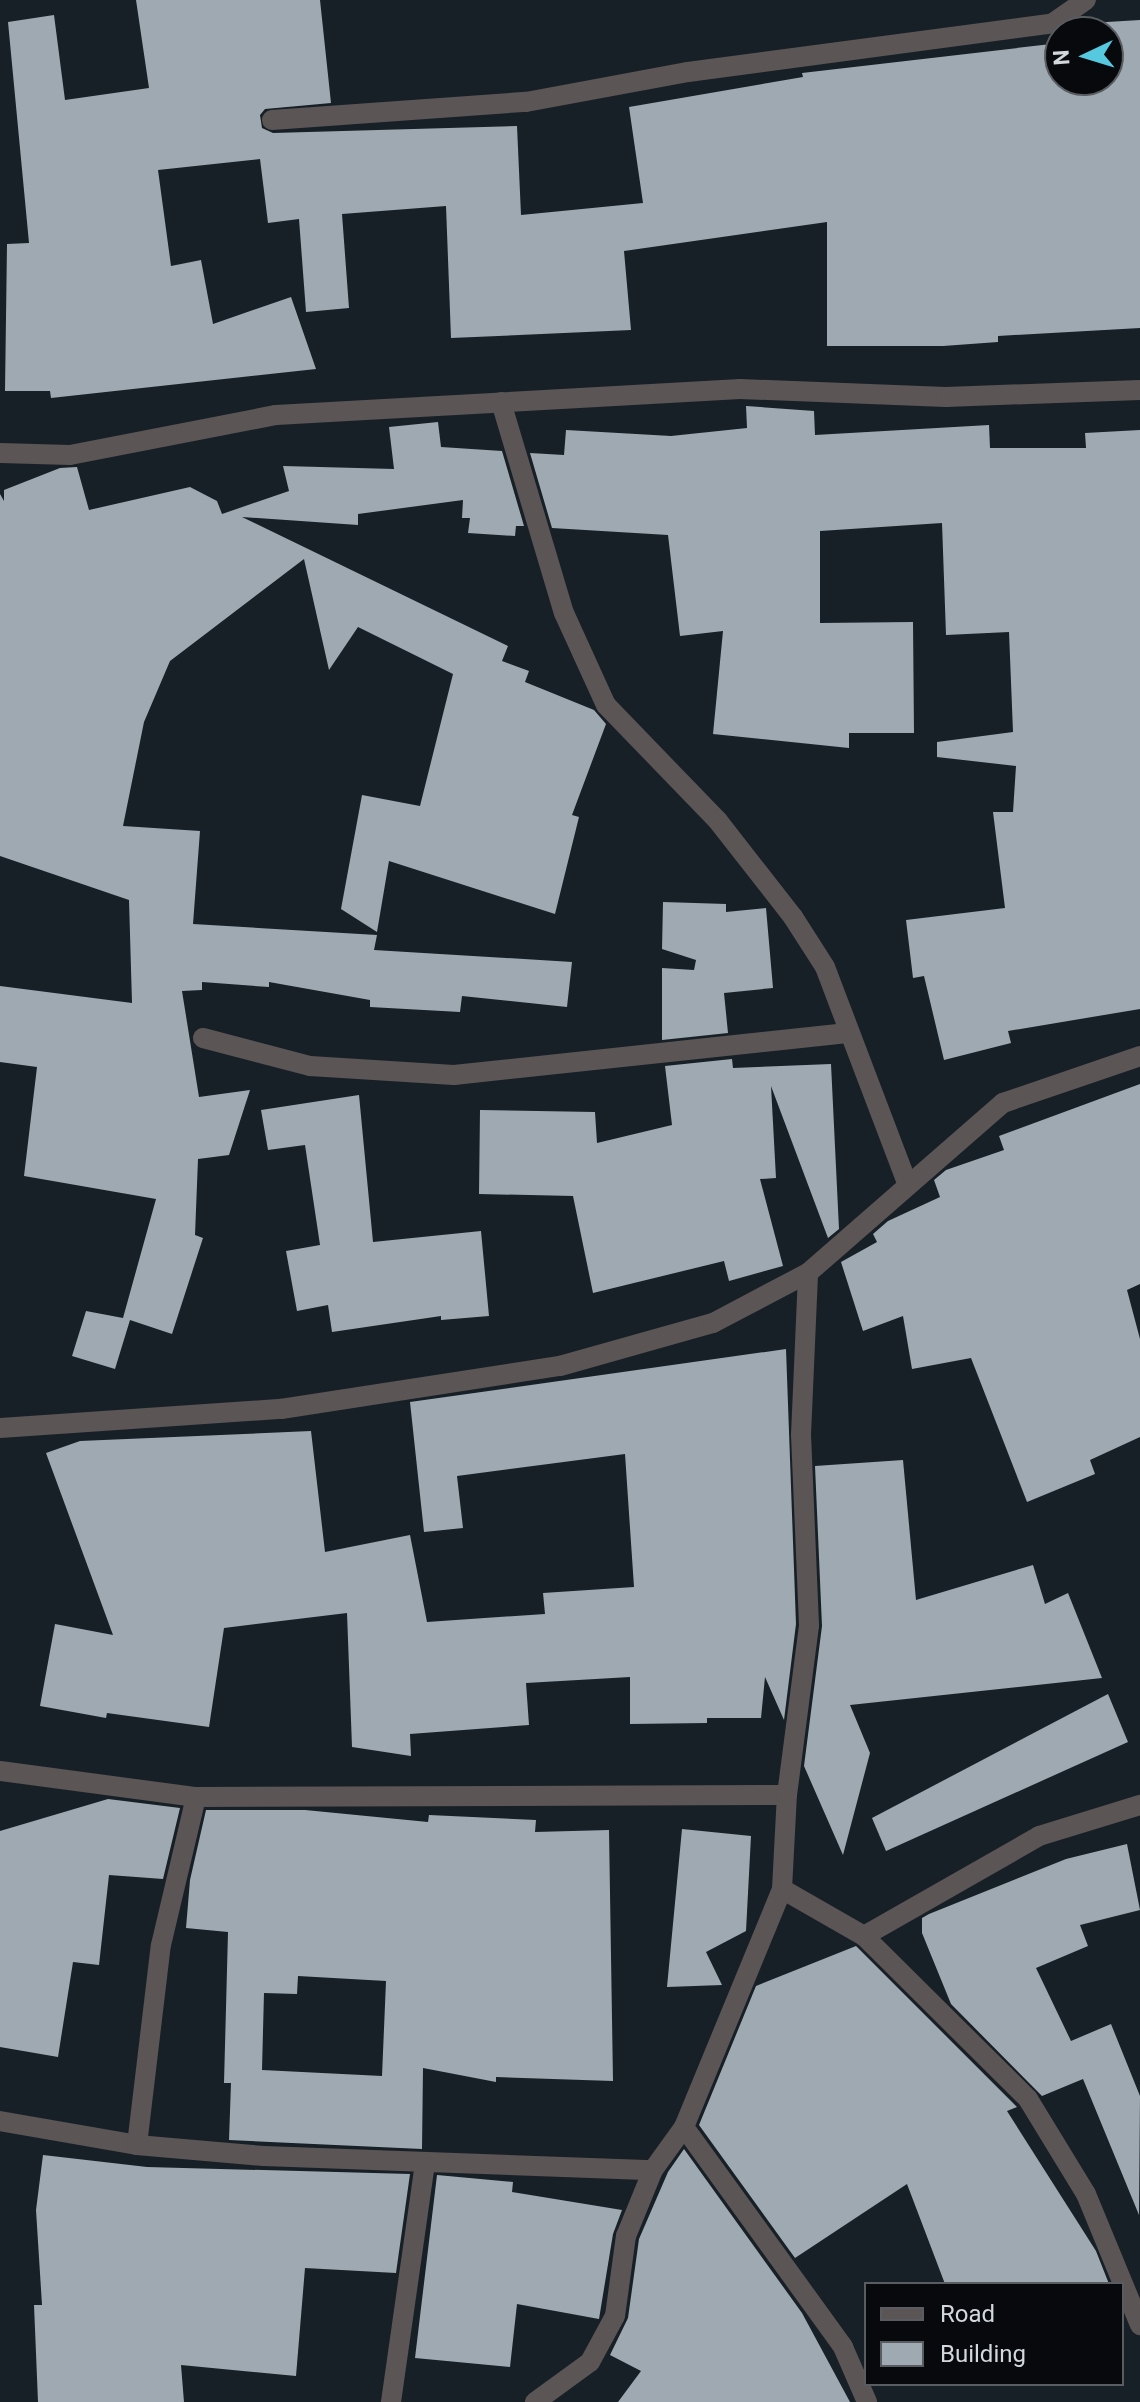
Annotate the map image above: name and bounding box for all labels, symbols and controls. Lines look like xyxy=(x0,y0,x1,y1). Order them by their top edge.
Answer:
north arrow xyxy=(1044,16,1124,96)
text: N xyxy=(1049,49,1075,66)
legend xyxy=(864,2282,1124,2386)
text: Road xyxy=(940,2300,995,2328)
text: Building xyxy=(940,2340,1026,2368)

